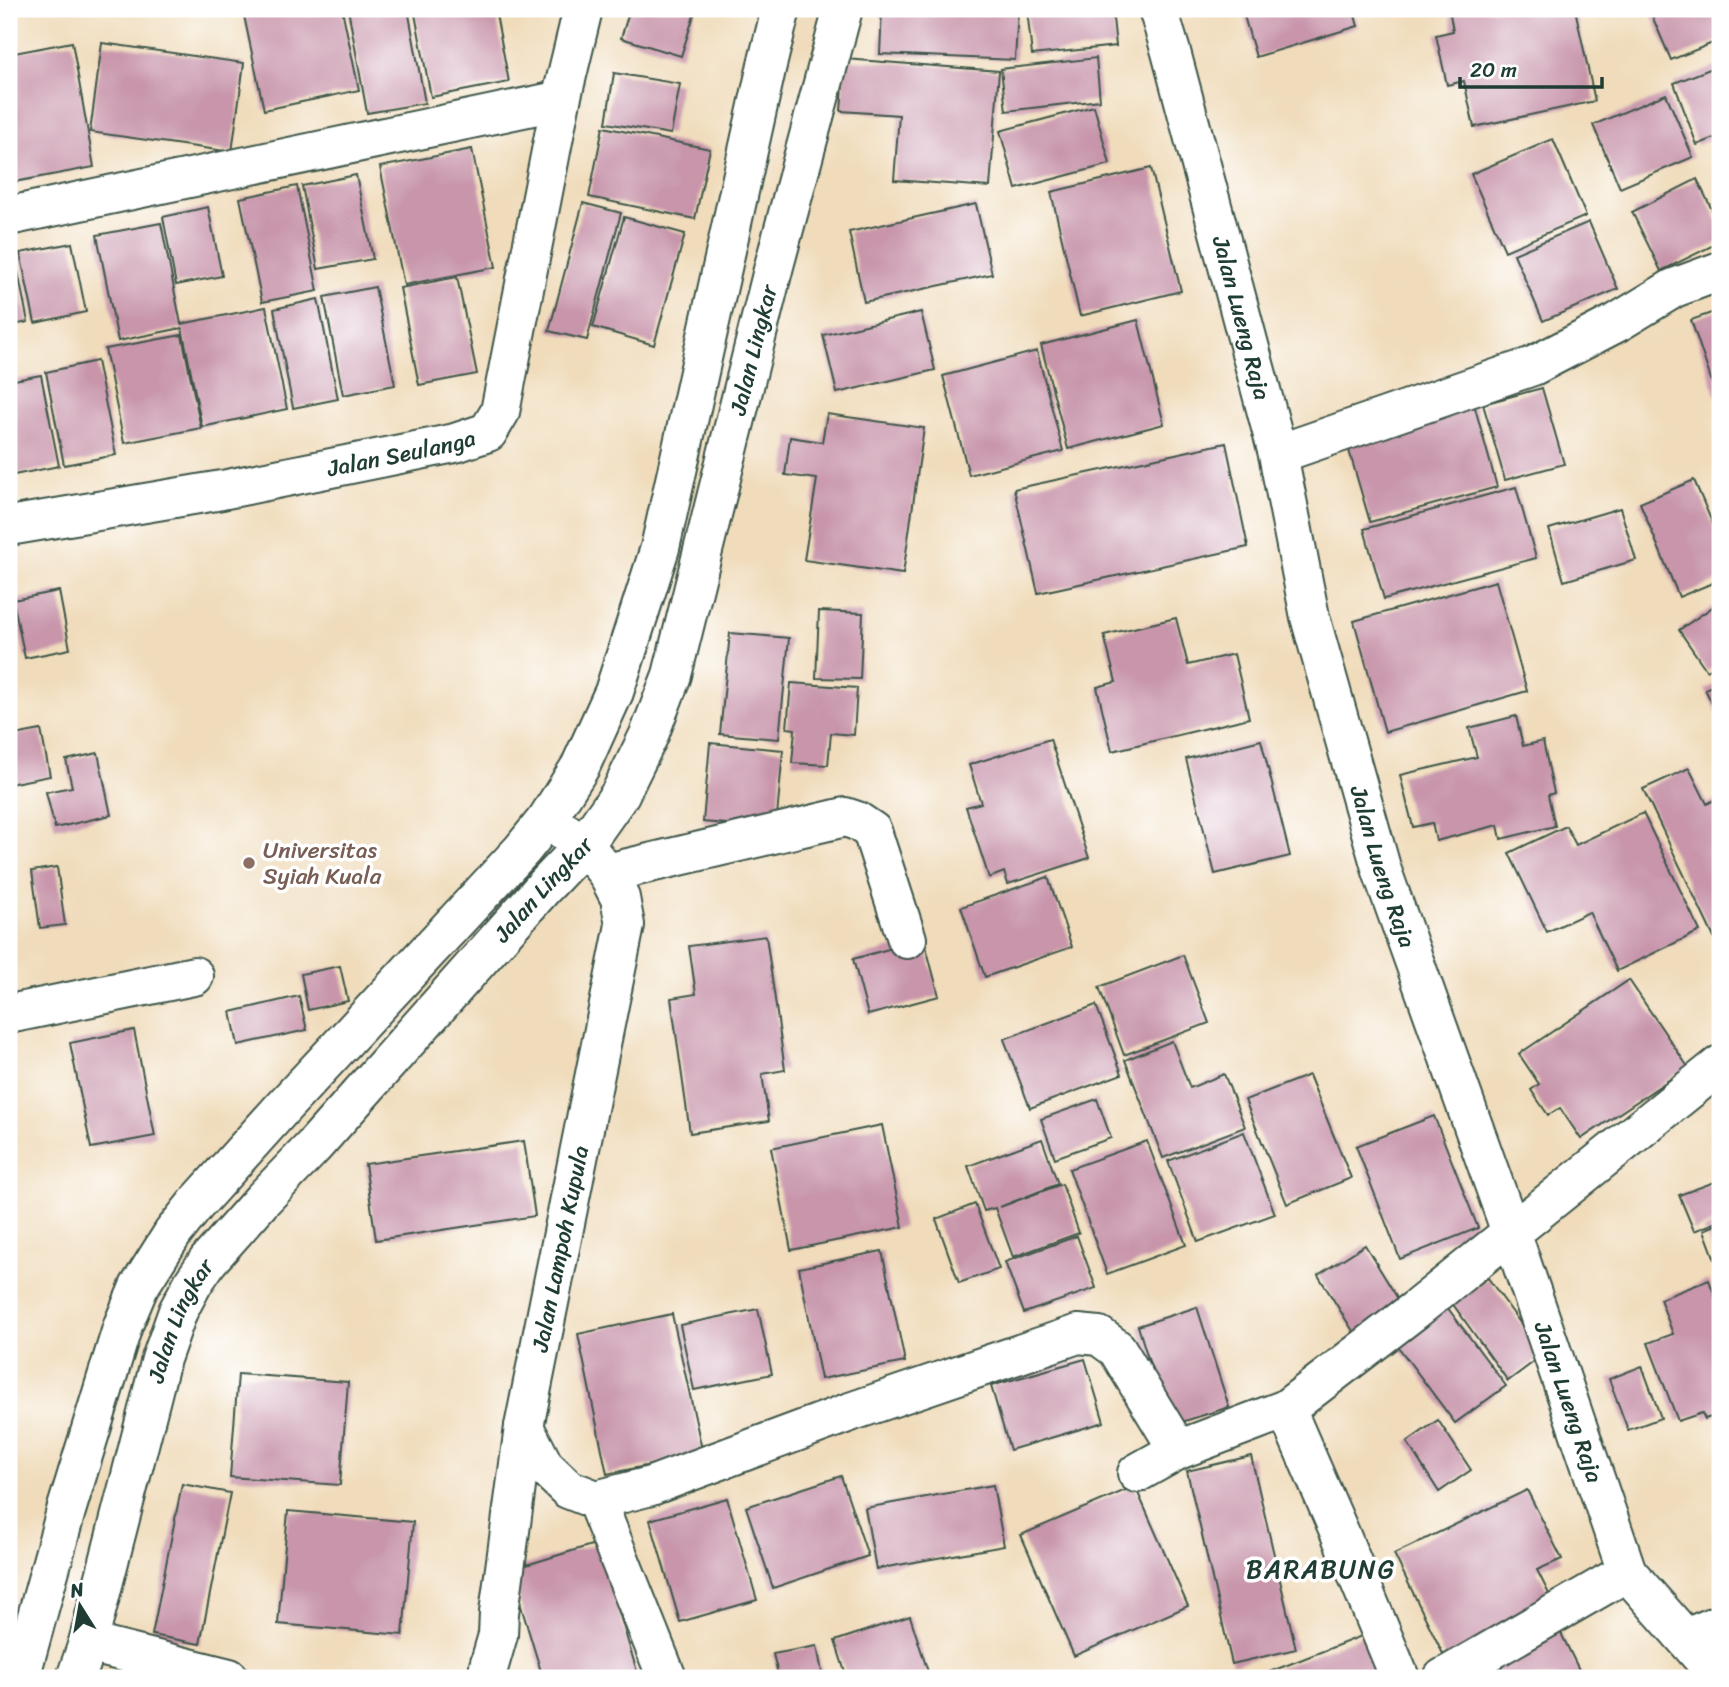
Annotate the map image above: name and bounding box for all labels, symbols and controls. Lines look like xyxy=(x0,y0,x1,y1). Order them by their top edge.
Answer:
scale bar xyxy=(1460,46,1601,90)
text: 20 m xyxy=(1470,51,1517,89)
street label: Jalan Lueng Raja xyxy=(1200,231,1283,405)
street label: Jalan Lingkar xyxy=(717,279,790,420)
street label: Jalan Seulanga xyxy=(323,417,482,489)
street label: Jalan Lueng Raja xyxy=(1338,780,1428,954)
street label: Jalan Lingkar xyxy=(483,827,606,953)
place label: Universitas Syiah Kuala xyxy=(263,830,382,897)
marker: Universitas Syiah Kuala xyxy=(241,855,257,871)
street label: Jalan Lampoh Kupula xyxy=(519,1142,601,1356)
street label: Jalan Lingkar xyxy=(135,1248,226,1388)
street label: Jalan Lueng Raja xyxy=(1522,1315,1615,1489)
district label: BARABUNG xyxy=(1246,1546,1396,1592)
north arrow xyxy=(46,1572,116,1642)
text: N xyxy=(66,1572,87,1607)

